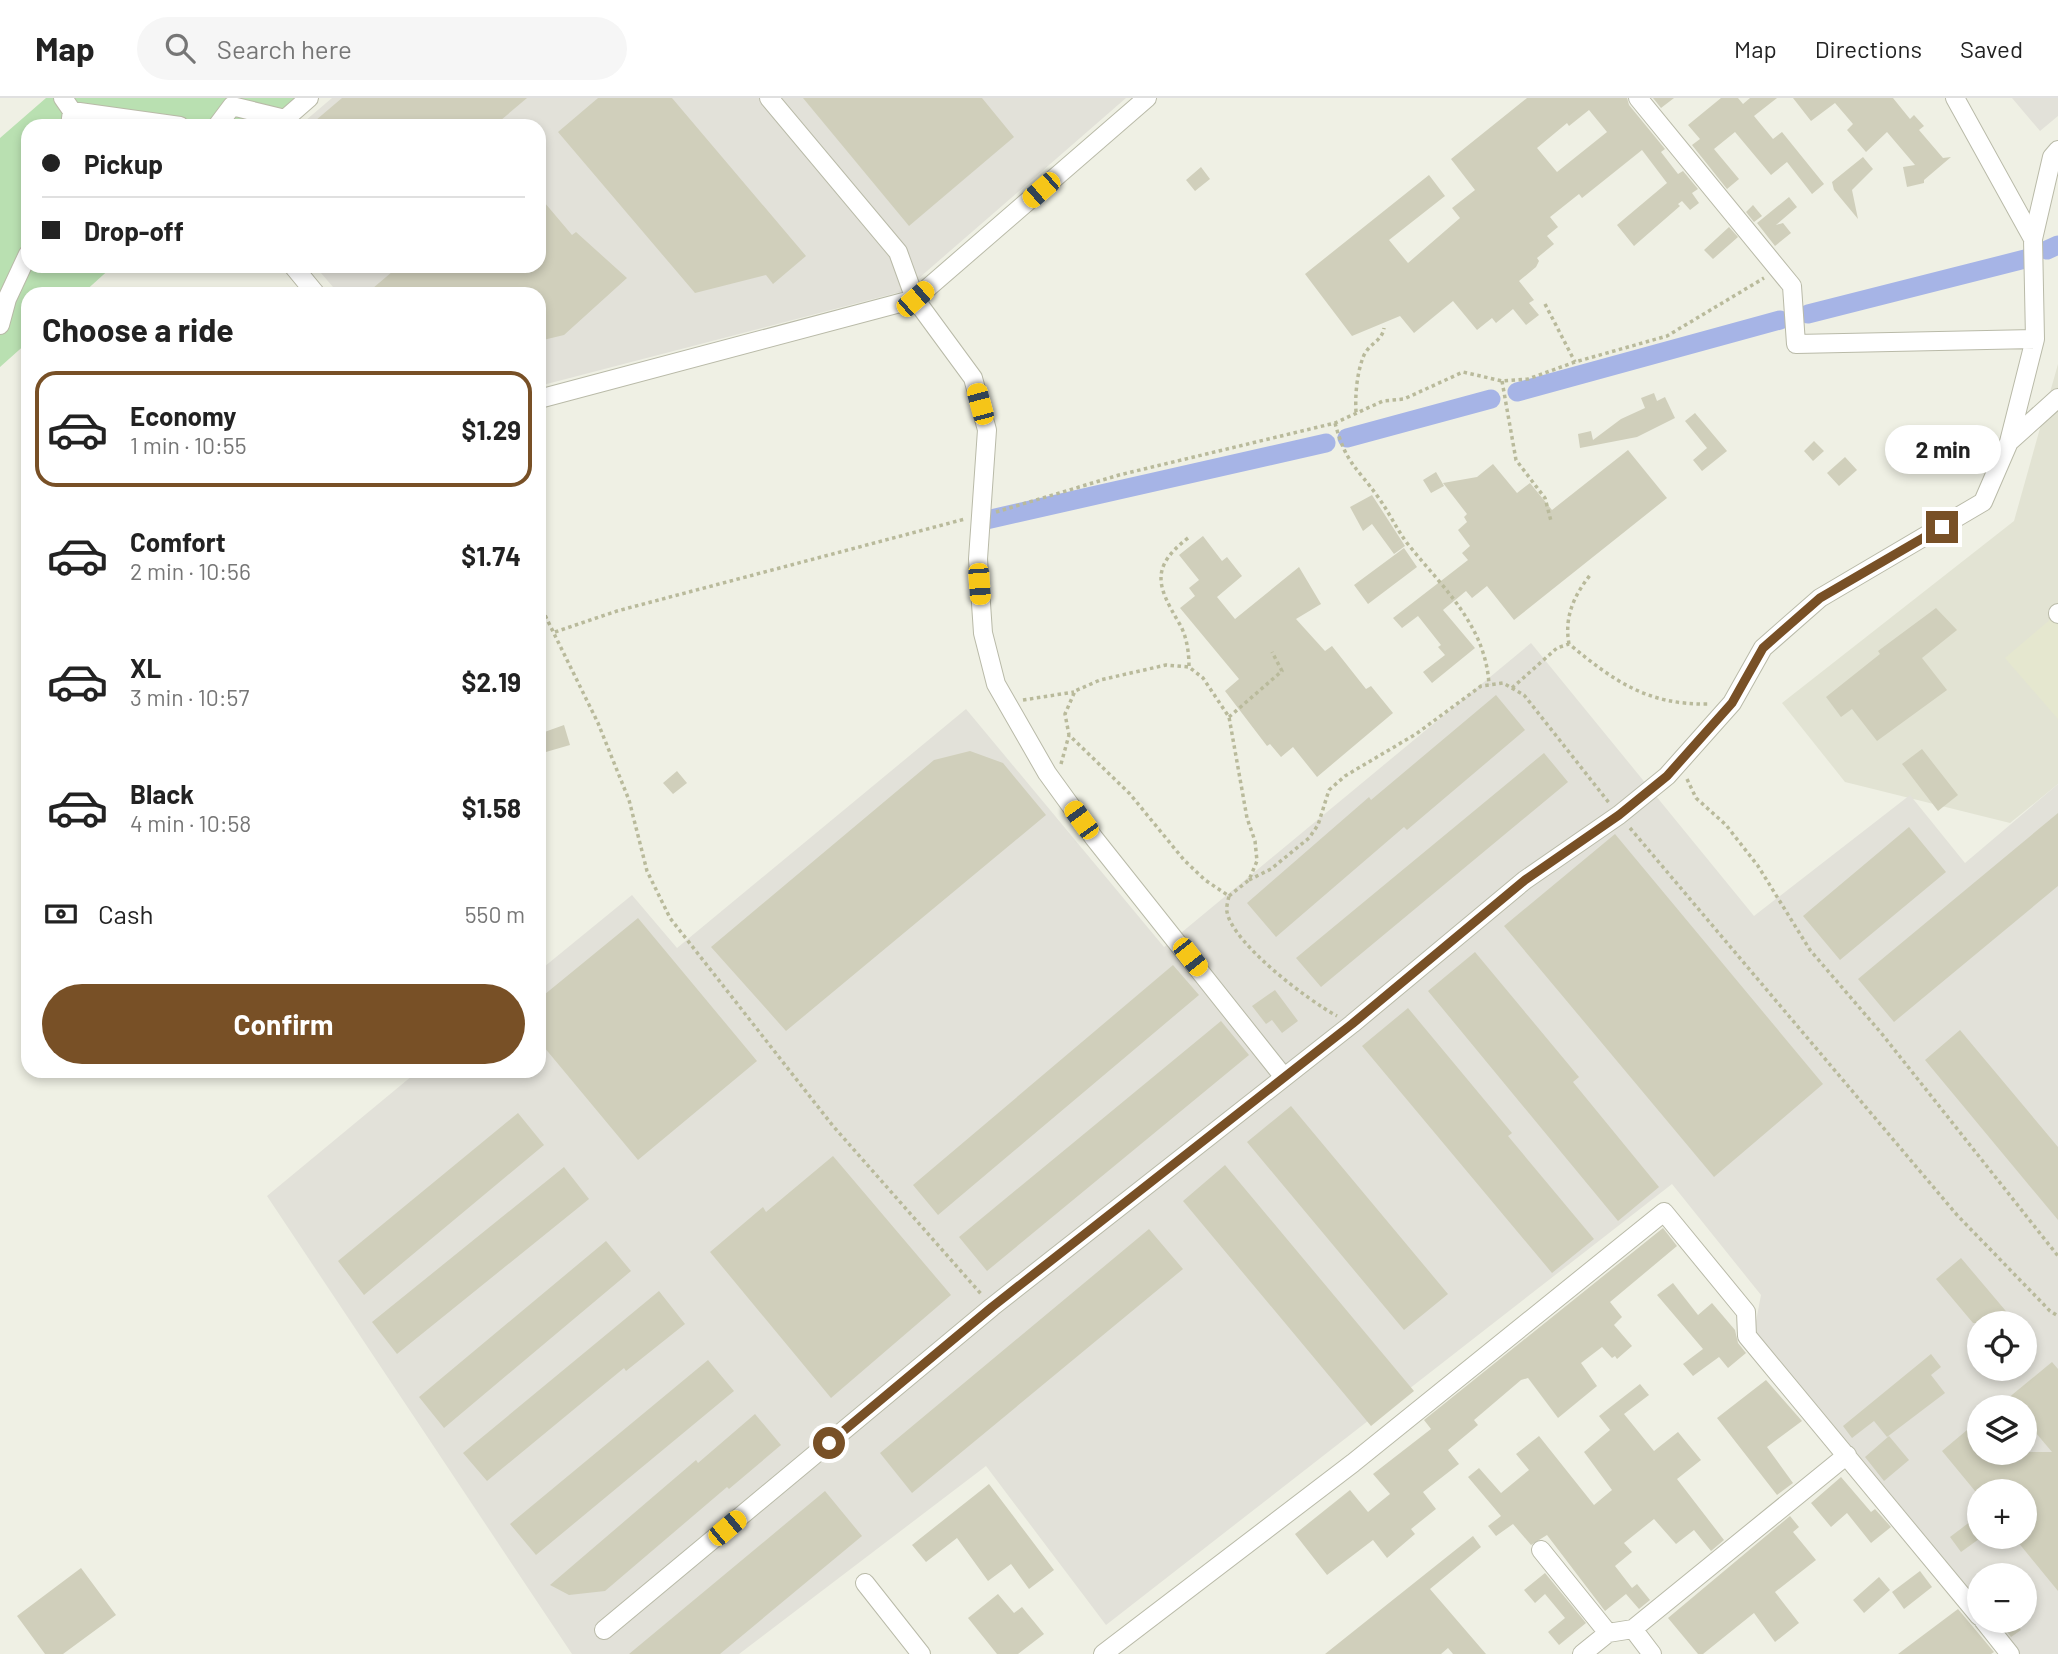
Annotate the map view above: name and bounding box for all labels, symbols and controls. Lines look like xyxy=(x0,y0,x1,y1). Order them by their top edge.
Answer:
search box xyxy=(137,17,627,80)
text: Map xyxy=(35,28,95,68)
icon: search xyxy=(161,29,199,67)
text: Search here xyxy=(217,33,352,64)
text: Map xyxy=(1734,34,1777,63)
text: Directions xyxy=(1815,34,1922,63)
text: Saved xyxy=(1960,34,2023,63)
text: Pickup xyxy=(84,148,163,179)
car xyxy=(1019,168,1064,212)
text: Drop-off xyxy=(84,215,184,246)
car xyxy=(893,277,938,321)
text: Choose a ride xyxy=(42,310,234,348)
car xyxy=(965,381,996,427)
icon: car xyxy=(46,398,109,461)
text: Economy xyxy=(130,400,236,431)
text: $1.29 xyxy=(462,414,521,445)
callout: 2 min xyxy=(1884,426,2000,474)
text: 1 min · 10:55 xyxy=(130,431,246,459)
text: 2 min xyxy=(1915,435,1971,463)
route end xyxy=(1926,511,1958,543)
icon: car xyxy=(46,524,109,587)
text: Comfort xyxy=(130,526,226,557)
text: $1.74 xyxy=(461,540,521,571)
text: 2 min · 10:56 xyxy=(130,557,251,585)
car xyxy=(968,562,991,606)
icon: car xyxy=(46,650,109,713)
text: XL xyxy=(130,652,161,683)
text: $2.19 xyxy=(462,666,521,697)
text: 3 min · 10:57 xyxy=(130,683,249,711)
icon: car xyxy=(46,776,109,839)
text: Black xyxy=(130,778,194,809)
text: $1.58 xyxy=(462,792,521,823)
car xyxy=(1061,797,1102,843)
text: 4 min · 10:58 xyxy=(130,809,251,837)
icon: cash xyxy=(42,895,80,933)
text: Cash xyxy=(98,898,153,929)
text: 550 m xyxy=(465,900,525,928)
car xyxy=(1169,934,1212,980)
button: Confirm xyxy=(42,984,525,1064)
map controls xyxy=(1967,1311,2037,1633)
button: locate xyxy=(1967,1311,2037,1381)
button: layers xyxy=(1967,1395,2037,1465)
route start xyxy=(813,1427,845,1459)
button: + xyxy=(1967,1479,2037,1549)
car xyxy=(705,1506,750,1550)
button: − xyxy=(1967,1563,2037,1633)

